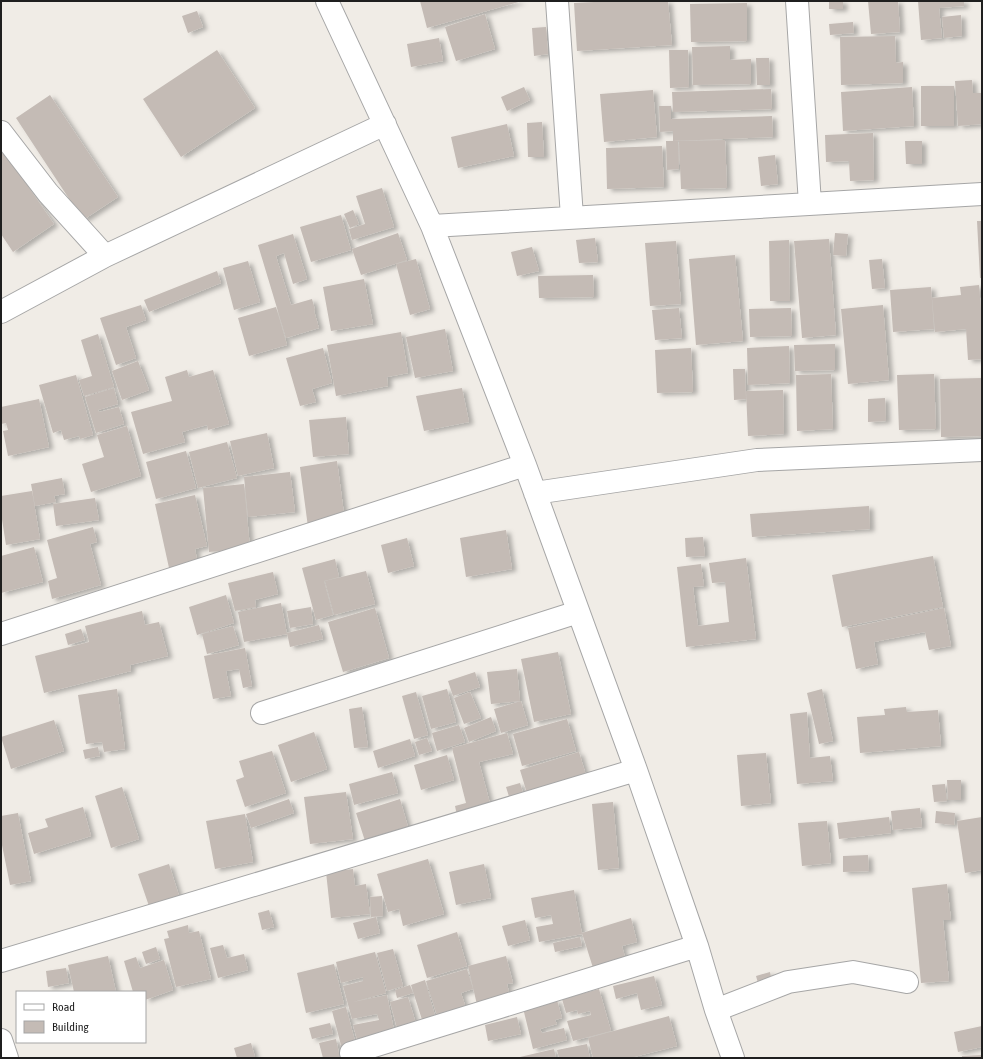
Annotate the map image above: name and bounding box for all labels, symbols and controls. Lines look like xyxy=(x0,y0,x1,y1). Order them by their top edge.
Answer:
legend xyxy=(16,991,146,1043)
text: Road xyxy=(52,1000,75,1014)
text: Building xyxy=(52,1020,90,1034)

